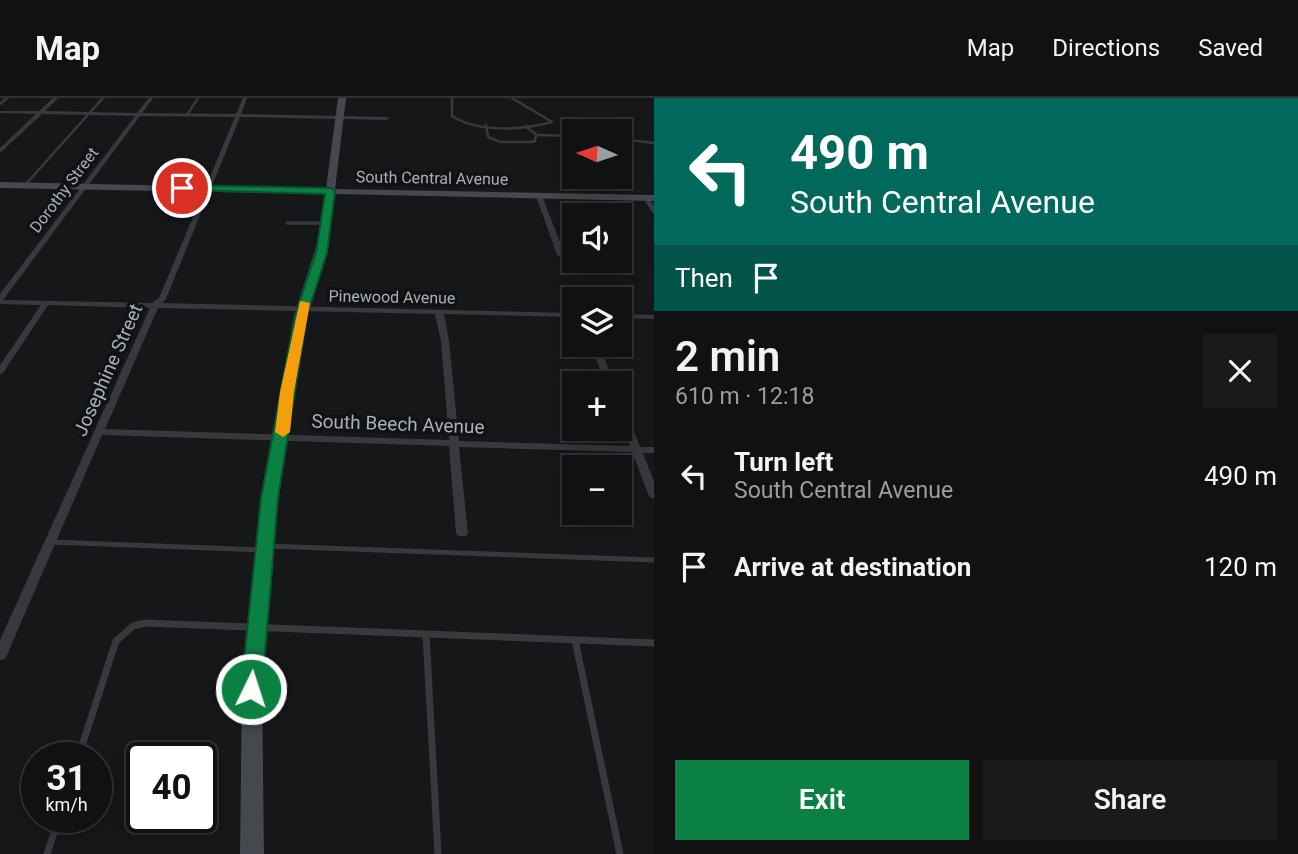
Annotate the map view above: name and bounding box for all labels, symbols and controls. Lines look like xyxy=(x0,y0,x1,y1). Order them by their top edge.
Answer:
text: Map xyxy=(35,29,100,68)
text: Map xyxy=(967,34,1014,62)
text: Directions xyxy=(1052,34,1160,62)
text: Saved xyxy=(1198,34,1263,62)
north arrow xyxy=(562,119,632,189)
map controls xyxy=(562,119,632,525)
text: 490 m xyxy=(790,124,929,181)
icon: left xyxy=(675,126,766,217)
street label: Dorothy Street xyxy=(26,144,102,236)
pin xyxy=(152,158,212,218)
street label: South Central Avenue xyxy=(356,167,508,189)
icon: arrive xyxy=(163,169,201,207)
text: South Central Avenue xyxy=(790,183,1095,221)
button: sound xyxy=(562,203,632,273)
icon: arrive xyxy=(747,259,785,297)
text: Then xyxy=(675,263,733,293)
street label: Pinewood Avenue xyxy=(328,286,456,308)
button: layers xyxy=(562,287,632,357)
street label: Josephine Street xyxy=(69,300,147,440)
text: 2 min xyxy=(675,332,780,381)
button: close xyxy=(1203,334,1277,408)
button: + xyxy=(562,371,632,441)
text: 610 m · 12:18 xyxy=(675,383,814,410)
street label: South Beech Avenue xyxy=(311,409,485,439)
text: Turn left xyxy=(734,447,833,477)
button: − xyxy=(562,455,632,525)
icon: left xyxy=(675,457,713,495)
text: 490 m xyxy=(1204,461,1277,491)
text: South Central Avenue xyxy=(734,477,953,504)
icon: arrive xyxy=(675,548,713,586)
text: Arrive at destination xyxy=(734,552,971,582)
text: 120 m xyxy=(1204,552,1277,582)
position arrow xyxy=(214,652,288,726)
speed limit sign: 40 xyxy=(126,742,217,833)
text: 31 xyxy=(46,758,87,799)
button: Exit xyxy=(675,760,969,840)
button: Share xyxy=(983,760,1277,840)
text: km/h xyxy=(45,794,88,815)

